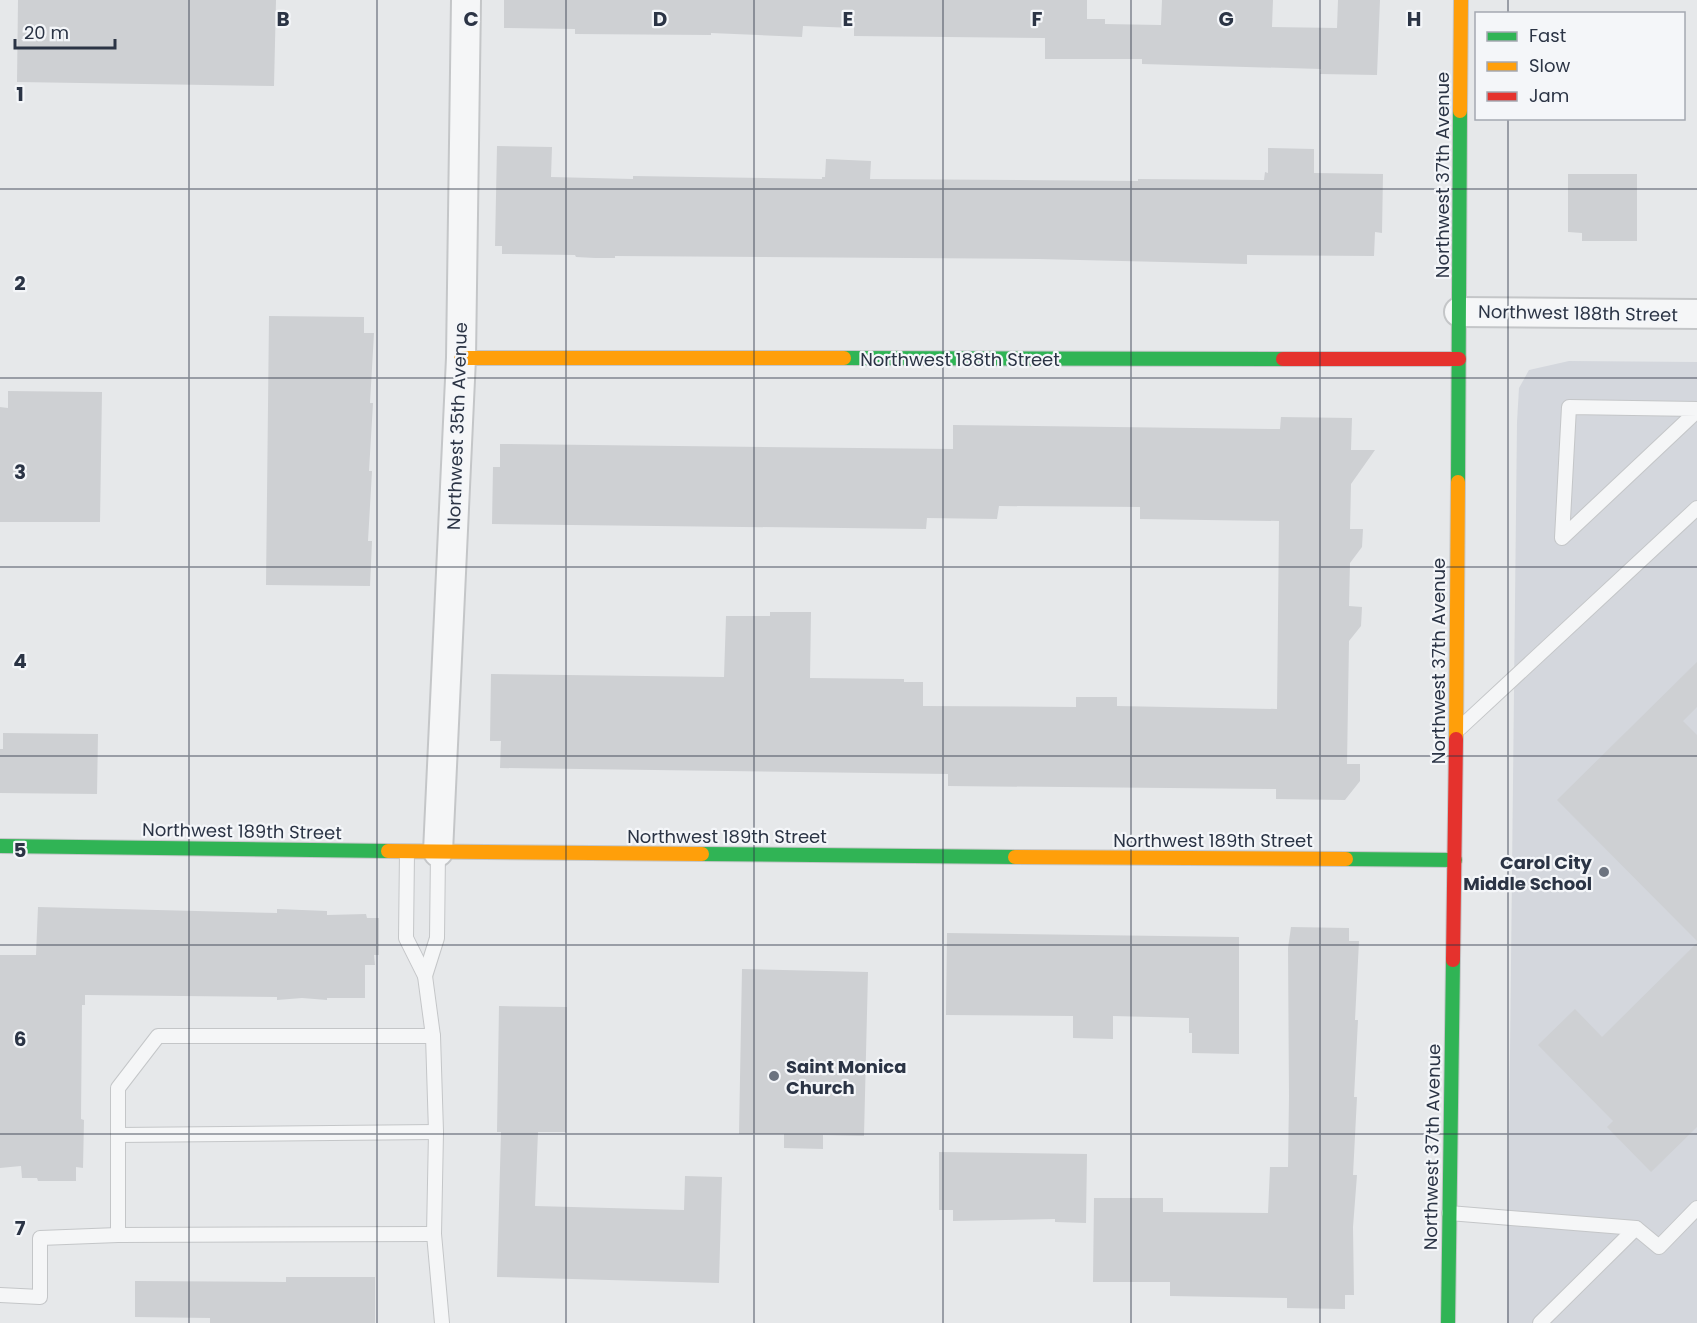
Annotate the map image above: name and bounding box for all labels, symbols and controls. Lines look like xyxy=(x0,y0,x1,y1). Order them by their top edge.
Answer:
text: B xyxy=(276,5,290,33)
text: C xyxy=(463,5,479,33)
text: D xyxy=(653,5,667,33)
text: E xyxy=(843,5,853,33)
text: F xyxy=(1032,5,1043,33)
text: G xyxy=(1218,5,1234,33)
text: H xyxy=(1407,5,1421,33)
scale bar xyxy=(15,12,116,50)
legend xyxy=(1475,12,1685,120)
text: 20 m xyxy=(24,20,69,45)
text: Fast xyxy=(1529,23,1566,48)
text: Slow xyxy=(1529,53,1571,78)
street label: Northwest 37th Avenue xyxy=(1430,72,1455,278)
text: 1 xyxy=(16,80,24,108)
text: Jam xyxy=(1529,83,1569,108)
text: 2 xyxy=(14,269,26,297)
street label: Northwest 188th Street xyxy=(1478,299,1678,327)
street label: Northwest 35th Avenue xyxy=(441,322,473,530)
street label: Northwest 188th Street xyxy=(860,347,1060,372)
text: 3 xyxy=(14,458,26,486)
street label: Northwest 37th Avenue xyxy=(1426,558,1451,764)
text: 4 xyxy=(13,647,27,675)
street label: Northwest 189th Street xyxy=(142,817,342,845)
street label: Northwest 189th Street xyxy=(627,824,827,849)
street label: Northwest 189th Street xyxy=(1113,828,1313,853)
text: 5 xyxy=(14,836,27,864)
place label: Carol City Middle School xyxy=(1463,850,1593,896)
marker: Carol City Middle School xyxy=(1597,865,1611,879)
text: 6 xyxy=(14,1025,26,1053)
street label: Northwest 37th Avenue xyxy=(1418,1044,1446,1250)
place label: Saint Monica Church xyxy=(786,1054,906,1100)
marker: Saint Monica Church xyxy=(767,1069,781,1083)
text: 7 xyxy=(15,1214,26,1242)

